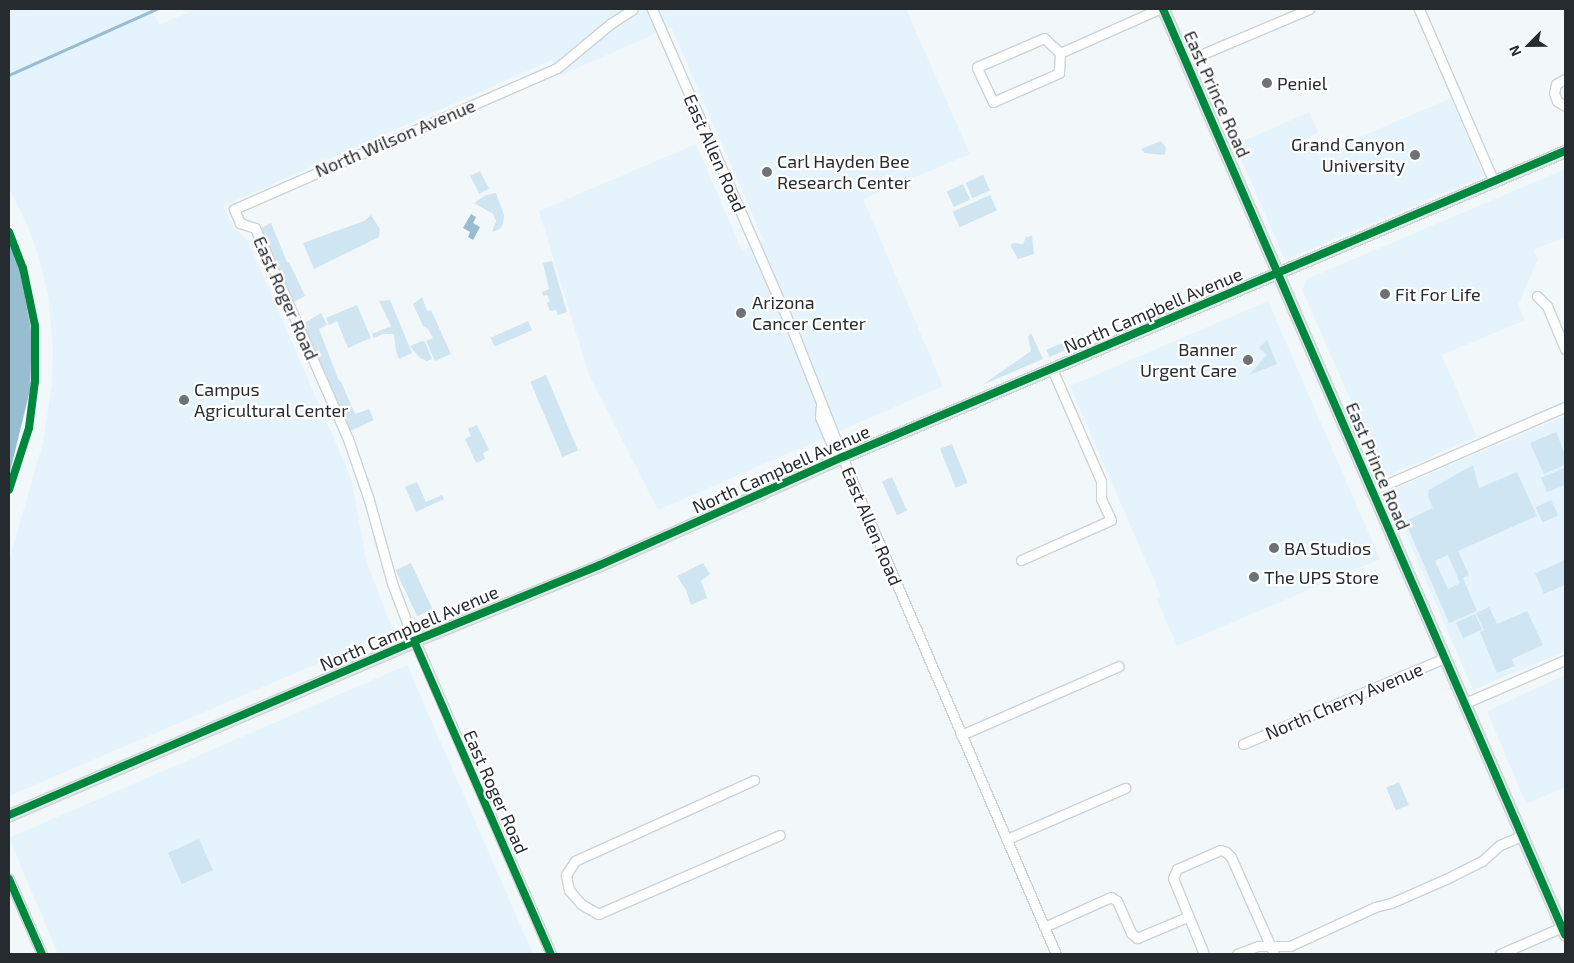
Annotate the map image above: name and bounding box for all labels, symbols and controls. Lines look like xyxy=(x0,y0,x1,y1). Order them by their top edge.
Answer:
north arrow xyxy=(1504,20,1554,70)
street label: East Prince Road xyxy=(1179,27,1255,161)
text: N xyxy=(1505,43,1525,59)
place label: Peniel xyxy=(1277,72,1327,94)
marker: Peniel xyxy=(1261,77,1273,89)
street label: East Allen Road xyxy=(679,90,751,216)
street label: North Wilson Avenue xyxy=(311,94,479,182)
place label: Grand Canyon University xyxy=(1291,134,1405,176)
marker: Grand Canyon University xyxy=(1409,149,1421,161)
place label: Carl Hayden Bee Research Center xyxy=(777,151,911,193)
marker: Carl Hayden Bee Research Center xyxy=(761,166,773,178)
street label: East Roger Road xyxy=(249,233,323,363)
street label: North Campbell Avenue xyxy=(1060,262,1246,358)
place label: Fit For Life xyxy=(1395,283,1481,305)
marker: Fit For Life xyxy=(1379,288,1391,300)
place label: Arizona Cancer Center xyxy=(752,292,866,334)
marker: Arizona Cancer Center xyxy=(734,306,748,320)
place label: Banner Urgent Care xyxy=(1140,339,1237,382)
marker: Banner Urgent Care xyxy=(1241,353,1255,367)
place label: Campus Agricultural Center xyxy=(194,379,349,422)
marker: Campus Agricultural Center xyxy=(178,394,190,406)
street label: East Prince Road xyxy=(1341,399,1415,533)
street label: North Campbell Avenue xyxy=(689,420,873,518)
street label: East Allen Road xyxy=(837,463,907,589)
place label: BA Studios xyxy=(1284,537,1372,559)
marker: BA Studios xyxy=(1268,542,1280,554)
place label: The UPS Store xyxy=(1264,566,1379,588)
marker: The UPS Store xyxy=(1248,571,1260,583)
street label: North Campbell Avenue xyxy=(316,580,502,676)
street label: North Cherry Avenue xyxy=(1261,658,1427,744)
street label: East Roger Road xyxy=(459,727,533,857)

